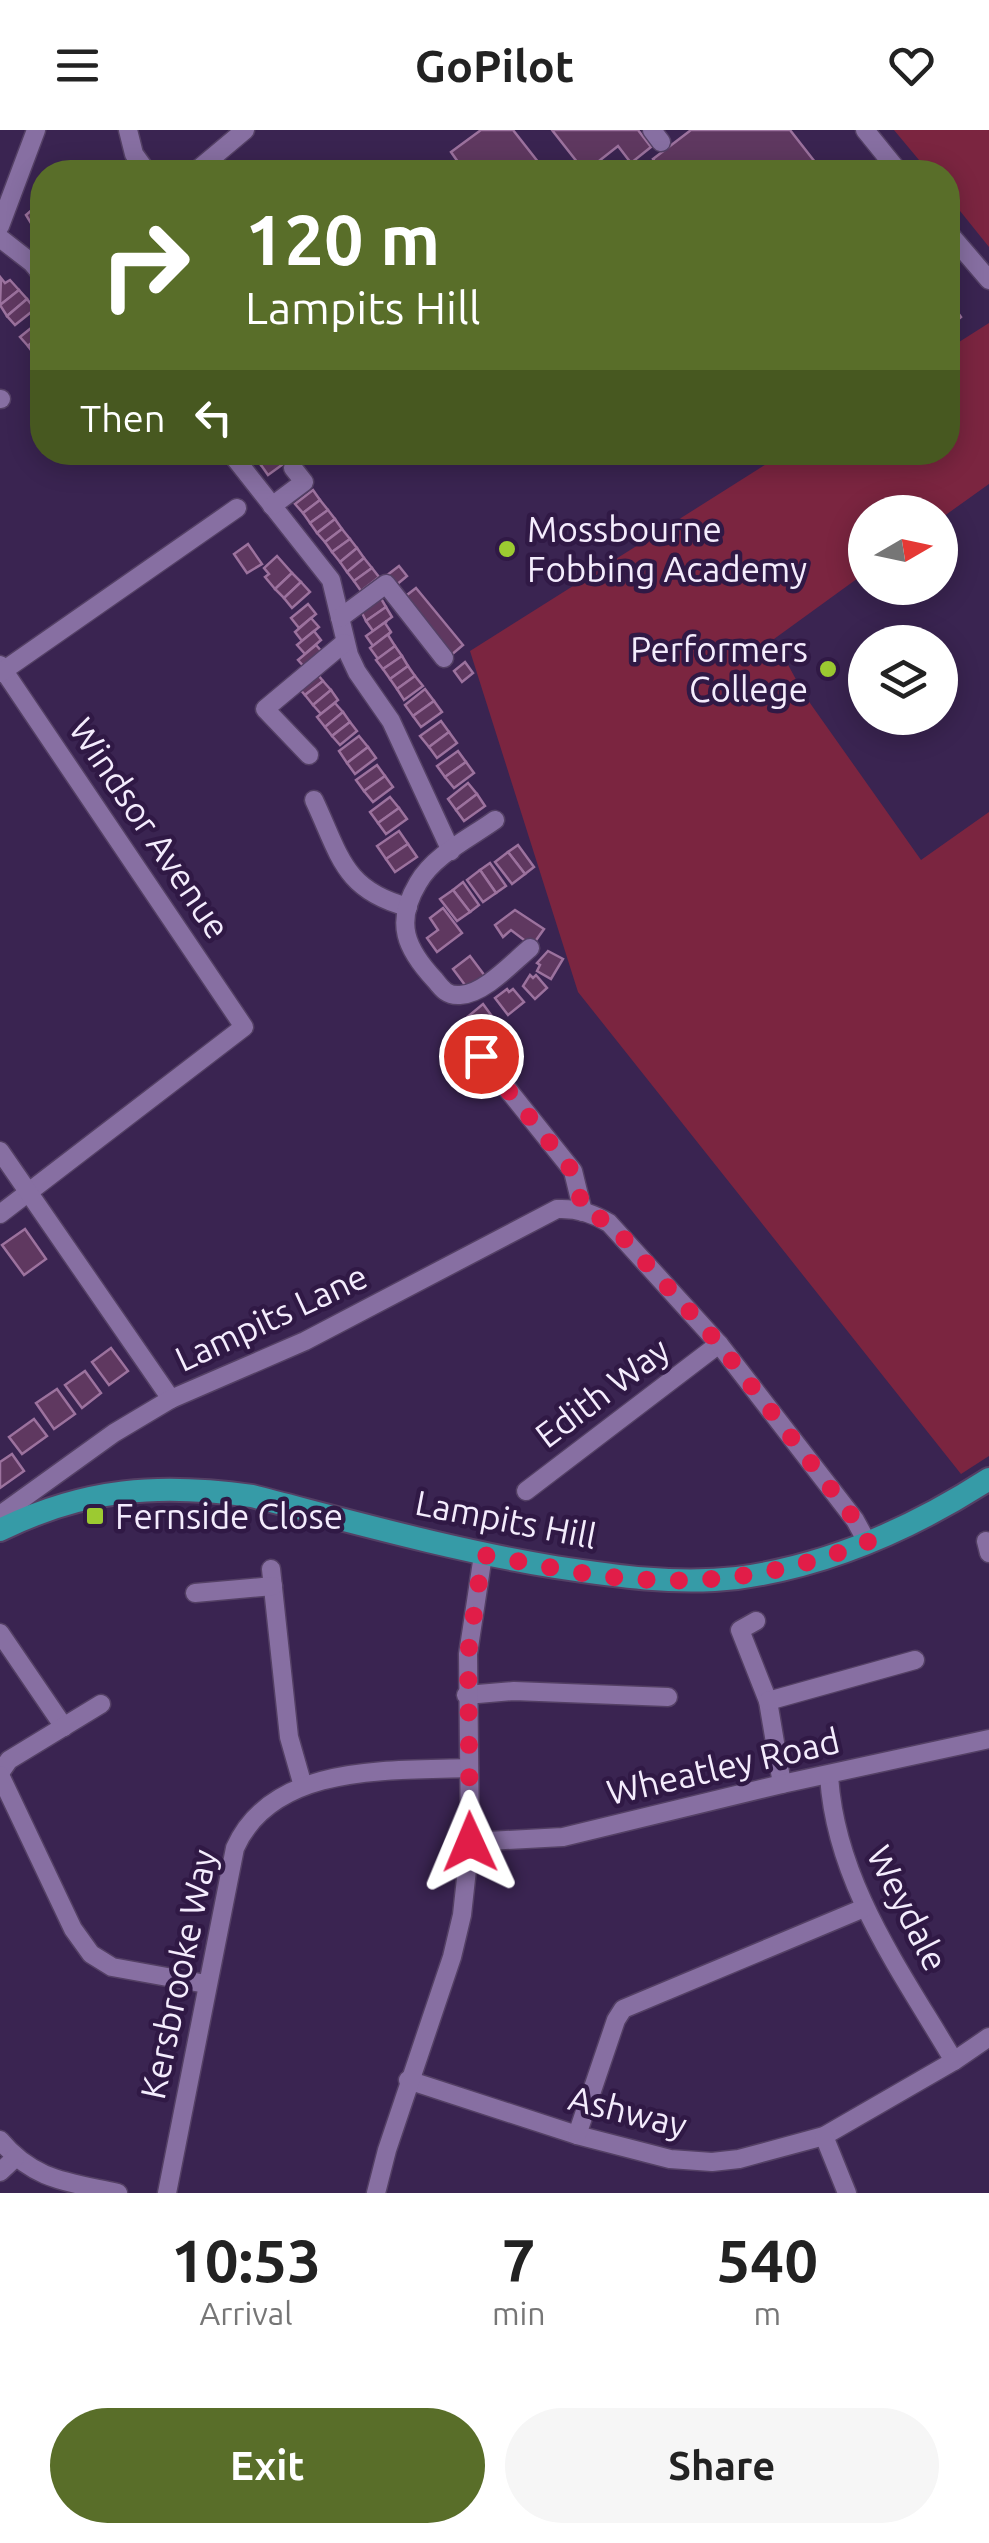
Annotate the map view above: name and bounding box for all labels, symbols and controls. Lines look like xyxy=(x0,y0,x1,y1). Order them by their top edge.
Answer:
icon: menu xyxy=(50,38,105,93)
icon: heart xyxy=(884,38,939,93)
text: GoPilot xyxy=(415,40,574,91)
icon: right xyxy=(80,200,210,330)
text: 120 m xyxy=(245,200,440,278)
text: Lampits Hill xyxy=(245,282,481,333)
icon: left xyxy=(186,390,241,445)
text: Then xyxy=(80,397,166,439)
north arrow xyxy=(848,495,958,605)
map controls xyxy=(848,495,958,735)
place label: Mossbourne Fobbing Academy xyxy=(527,509,807,589)
marker: Mossbourne Fobbing Academy xyxy=(496,538,518,560)
button: layers xyxy=(848,625,958,735)
place label: Performers College xyxy=(630,629,808,709)
marker: Performers College xyxy=(817,658,839,680)
street label: Windsor Avenue xyxy=(62,710,238,946)
pin xyxy=(439,1014,524,1099)
icon: arrive xyxy=(454,1029,509,1084)
street label: Lampits Lane xyxy=(169,1255,373,1379)
street label: Edith Way xyxy=(527,1329,677,1455)
street label: Lampits Hill xyxy=(412,1482,600,1556)
place label: Fernside Close xyxy=(115,1496,343,1536)
marker: Fernside Close xyxy=(84,1505,106,1527)
street label: Wheatley Road xyxy=(603,1720,843,1812)
position arrow xyxy=(418,1790,522,1894)
street label: Weydale xyxy=(860,1839,956,1977)
street label: Kersbrooke Way xyxy=(132,1845,224,2102)
street label: Ashway xyxy=(565,2077,691,2145)
text: 10:53 xyxy=(171,2226,321,2293)
text: 7 xyxy=(502,2226,536,2293)
text: 540 xyxy=(717,2226,818,2293)
text: Arrival xyxy=(199,2295,293,2331)
text: min xyxy=(492,2295,546,2331)
text: m xyxy=(753,2295,781,2331)
button: Exit xyxy=(50,2408,485,2523)
button: Share xyxy=(505,2408,939,2523)

